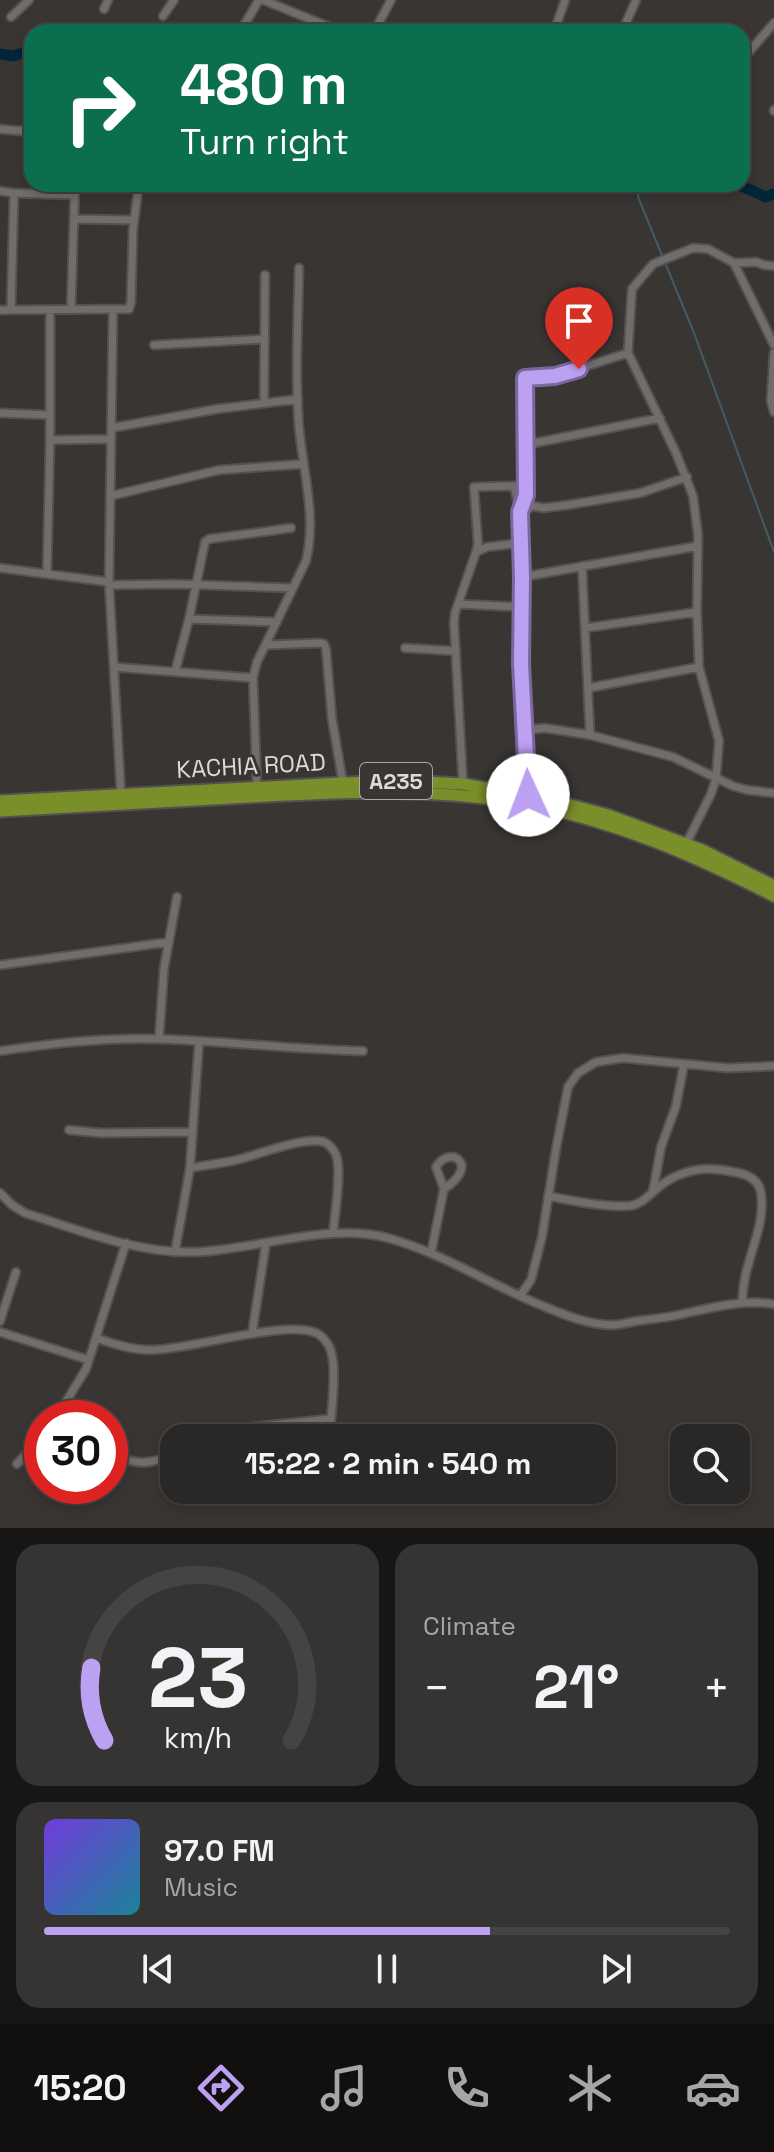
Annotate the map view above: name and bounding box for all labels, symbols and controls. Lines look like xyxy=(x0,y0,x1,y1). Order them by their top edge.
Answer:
text: 480 m xyxy=(180,49,348,120)
icon: right xyxy=(48,56,152,160)
text: Turn right xyxy=(180,119,349,165)
pin xyxy=(545,287,613,369)
icon: arrive xyxy=(557,299,601,343)
street label: KACHIA ROAD xyxy=(176,746,326,785)
position arrow xyxy=(486,753,570,837)
road number: A235 xyxy=(360,763,432,799)
speed limit sign: 30 xyxy=(24,1400,128,1504)
map controls xyxy=(670,1424,750,1504)
button: search xyxy=(670,1424,750,1504)
text: 15:22 · 2 min · 540 m xyxy=(245,1444,531,1483)
text: Climate xyxy=(423,1609,516,1643)
text: 23 xyxy=(148,1625,248,1731)
text: 21° xyxy=(533,1649,620,1726)
text: − xyxy=(423,1660,450,1716)
text: + xyxy=(703,1660,730,1716)
text: km/h xyxy=(163,1720,232,1756)
text: 97.0 FM xyxy=(164,1831,275,1870)
text: Music xyxy=(164,1870,238,1904)
icon: previous xyxy=(136,1947,180,1991)
icon: pause xyxy=(365,1947,409,1991)
icon: next xyxy=(594,1947,638,1991)
icon: directions xyxy=(193,2060,249,2116)
icon: music xyxy=(316,2060,372,2116)
icon: phone xyxy=(439,2060,495,2116)
icon: climate xyxy=(562,2060,618,2116)
icon: car xyxy=(685,2060,741,2116)
text: 15:20 xyxy=(33,2065,127,2111)

